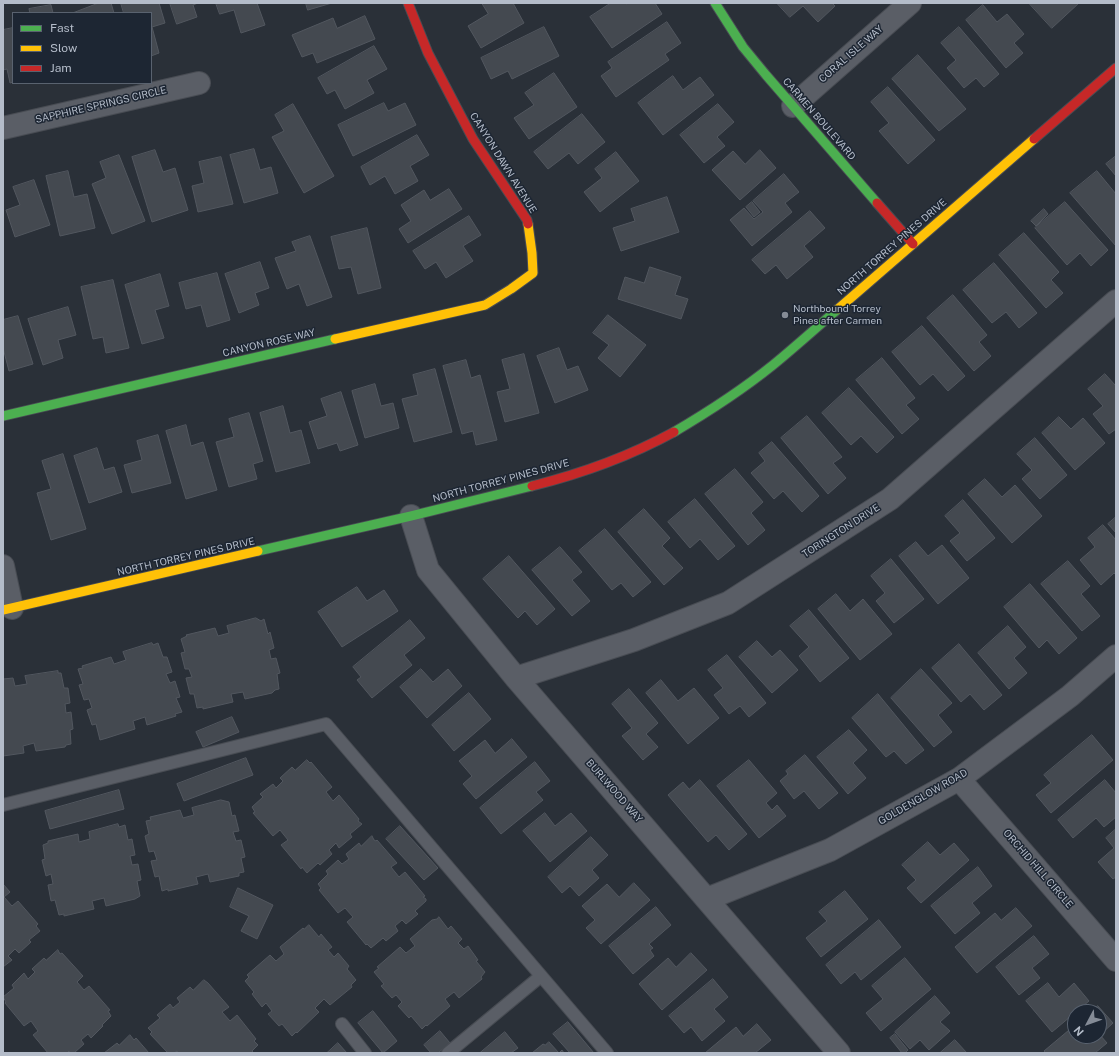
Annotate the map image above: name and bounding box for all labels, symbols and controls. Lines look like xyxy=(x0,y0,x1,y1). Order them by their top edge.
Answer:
legend xyxy=(12,12,152,84)
text: Fast xyxy=(50,21,74,35)
street label: CORAL ISLE WAY xyxy=(816,23,886,85)
text: Slow xyxy=(50,41,77,55)
text: Jam xyxy=(50,61,72,75)
street label: CARMEN BOULEVARD xyxy=(780,75,858,163)
street label: SAPPHIRE SPRINGS CIRCLE xyxy=(34,84,168,126)
street label: CANYON DAWN AVENUE xyxy=(467,111,539,215)
street label: NORTH TORREY PINES DRIVE xyxy=(835,196,949,298)
place label: Northbound Torrey Pines after Carmen xyxy=(793,303,882,326)
marker: Northbound Torrey Pines after Carmen xyxy=(780,310,790,320)
street label: CANYON ROSE WAY xyxy=(222,327,316,359)
street label: NORTH TORREY PINES DRIVE xyxy=(431,457,571,505)
street label: TORINGTON DRIVE xyxy=(800,501,882,561)
street label: NORTH TORREY PINES DRIVE xyxy=(116,535,256,579)
street label: BURLWOOD WAY xyxy=(583,757,645,825)
street label: GOLDENGLOW ROAD xyxy=(876,767,970,827)
street label: ORCHID HILL CIRCLE xyxy=(1001,827,1075,911)
north arrow xyxy=(1067,1004,1107,1044)
text: N xyxy=(1071,1024,1086,1038)

